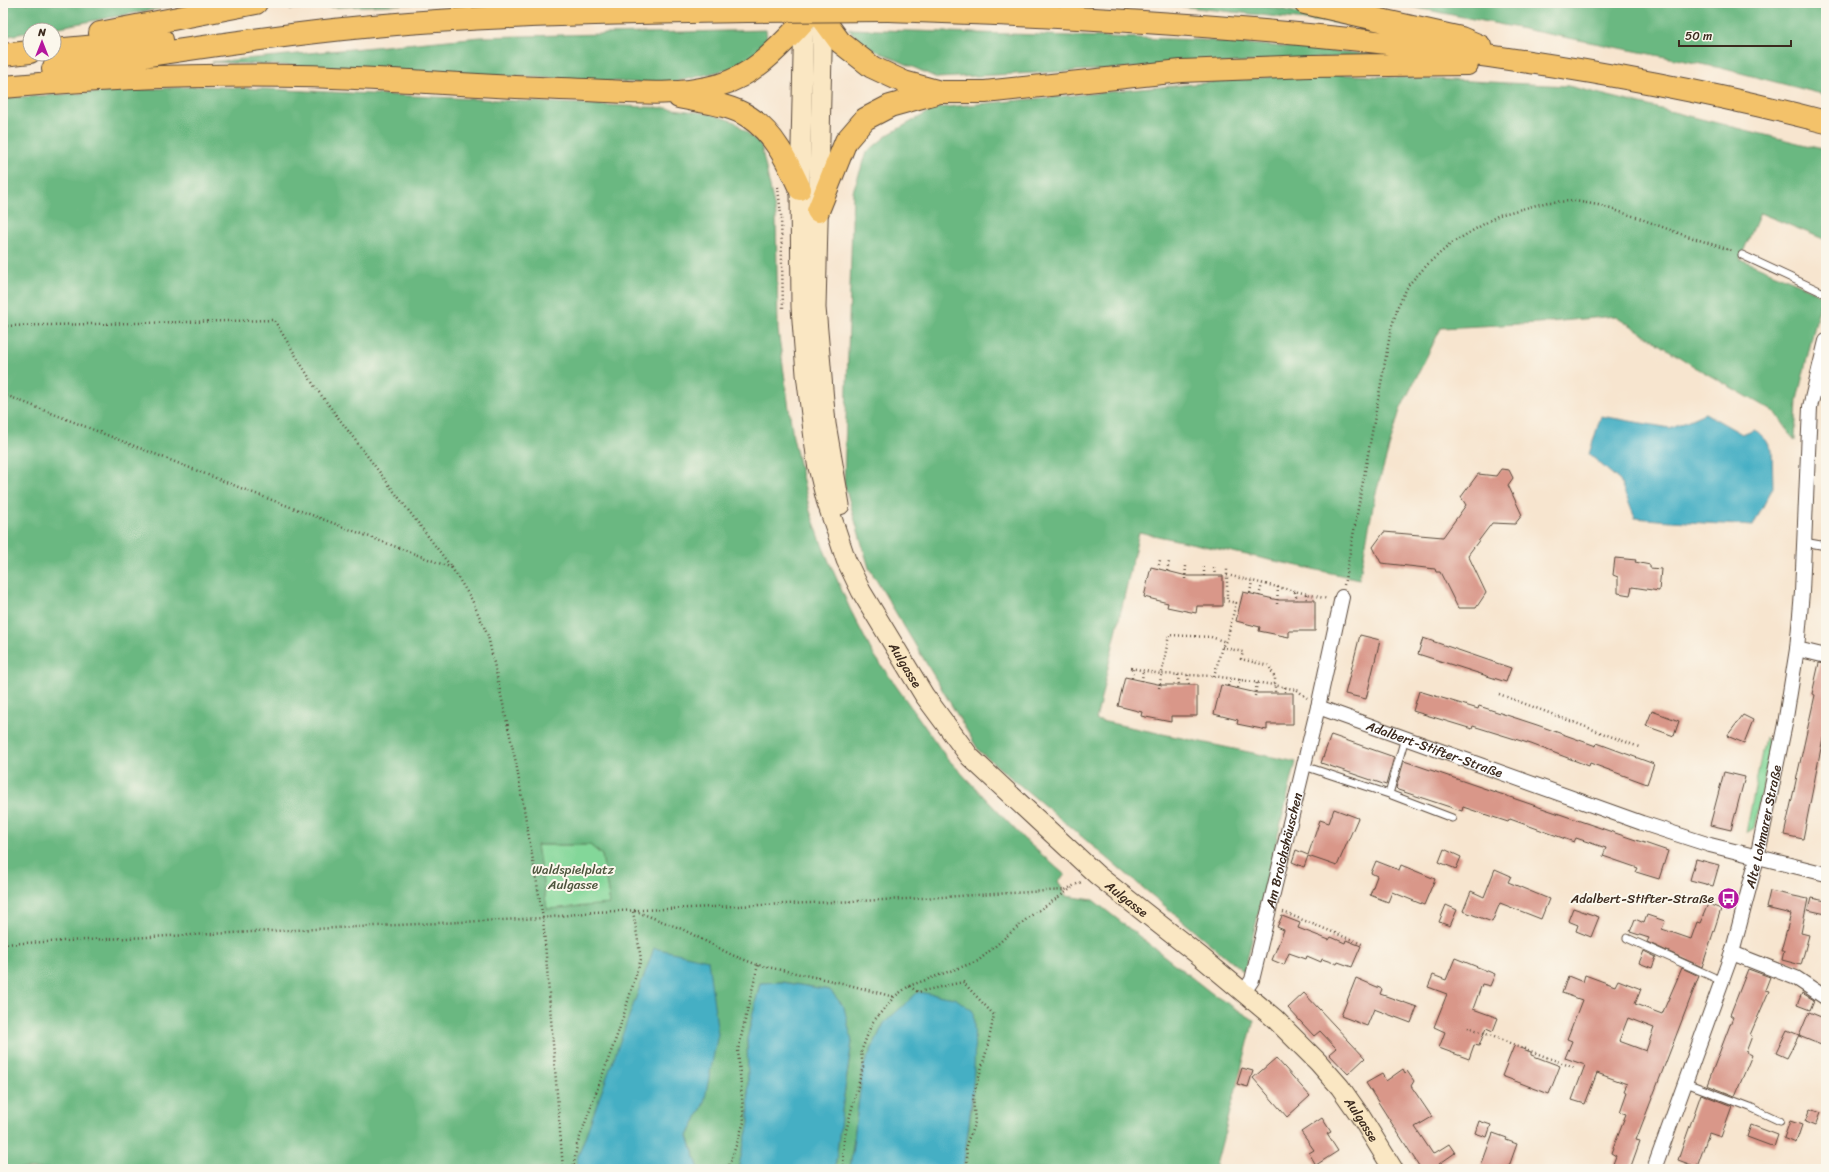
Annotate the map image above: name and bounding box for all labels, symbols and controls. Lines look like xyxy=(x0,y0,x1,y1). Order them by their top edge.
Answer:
north arrow xyxy=(22,22,62,62)
scale bar xyxy=(1679,22,1791,48)
text: N xyxy=(37,23,46,42)
text: 50 m xyxy=(1685,25,1712,47)
street label: Aulgasse xyxy=(882,637,928,692)
street label: Adalbert-Stifter-Straße xyxy=(1362,713,1506,784)
street label: Alte Lohmarer Straße xyxy=(1738,763,1788,892)
street label: Am Broichshäuschen xyxy=(1258,790,1308,911)
park label: Waldspielplatz Aulgasse xyxy=(532,858,615,896)
street label: Aulgasse xyxy=(1099,874,1154,923)
bus stop icon: Adalbert-Stifter-Straße xyxy=(1716,885,1742,911)
place label: Adalbert-Stifter-Straße xyxy=(1570,887,1714,910)
street label: Aulgasse xyxy=(1338,1091,1385,1146)

